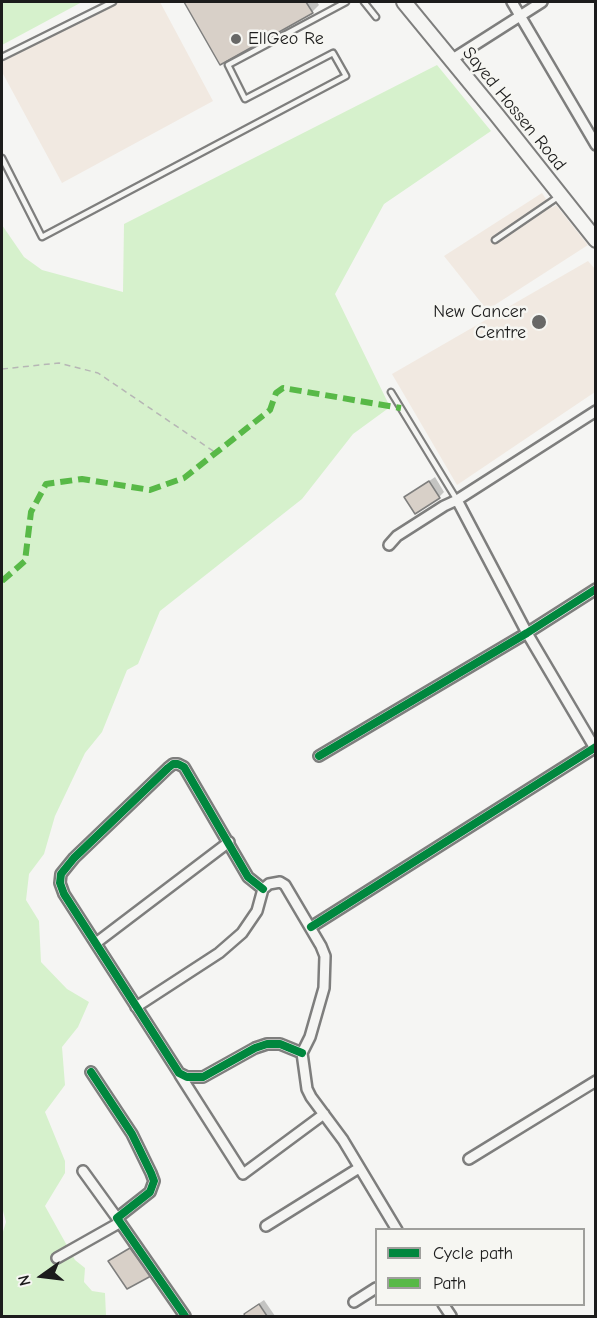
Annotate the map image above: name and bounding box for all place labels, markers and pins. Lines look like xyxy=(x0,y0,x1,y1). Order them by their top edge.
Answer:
place label: EllGeo Re xyxy=(248,28,324,50)
marker: EllGeo Re xyxy=(229,32,243,46)
place label: New Cancer Centre xyxy=(433,301,526,344)
marker: New Cancer Centre xyxy=(530,313,548,331)

